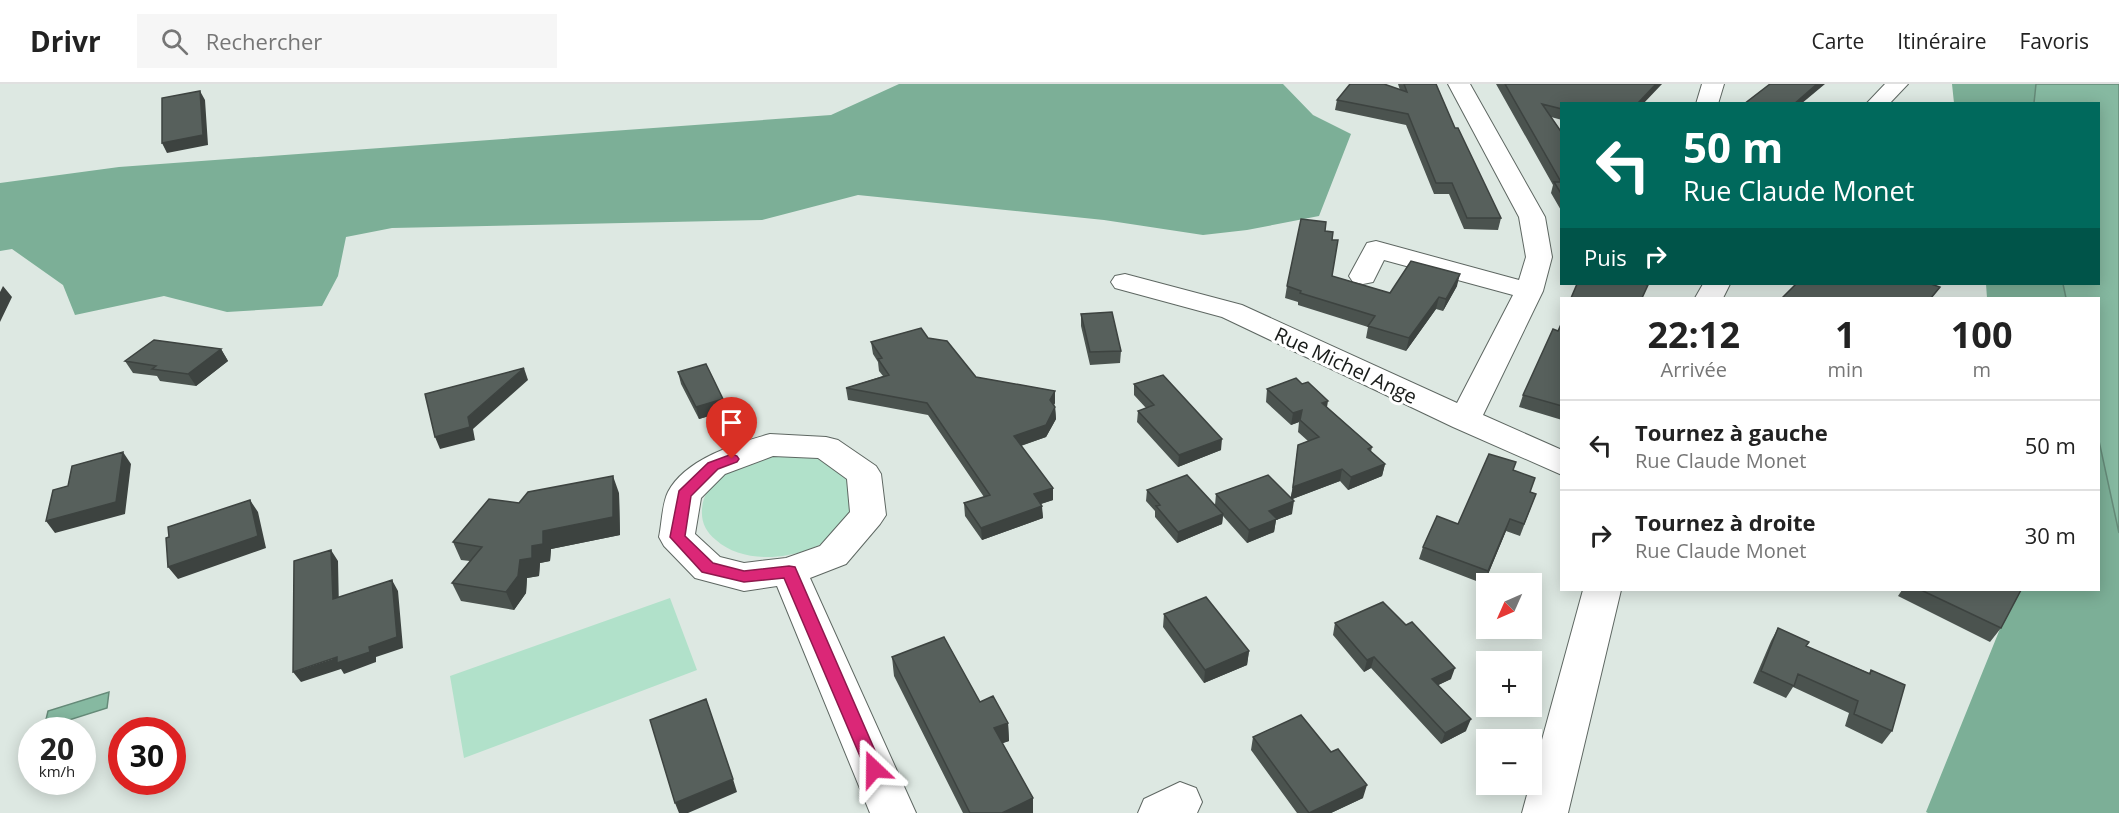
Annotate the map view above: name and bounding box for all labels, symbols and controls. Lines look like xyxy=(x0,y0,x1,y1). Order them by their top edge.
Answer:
search box xyxy=(137,14,557,68)
text: Drivr xyxy=(30,22,101,60)
icon: search xyxy=(158,25,191,58)
text: Rechercher xyxy=(206,26,322,56)
text: Carte xyxy=(1811,27,1864,55)
text: Itinéraire xyxy=(1897,27,1986,55)
text: Favoris xyxy=(2019,27,2089,55)
text: 50 m xyxy=(1683,118,1783,175)
icon: left xyxy=(1584,126,1662,204)
text: Rue Claude Monet xyxy=(1683,172,1914,209)
icon: right xyxy=(1639,240,1672,273)
text: Puis xyxy=(1584,242,1627,272)
text: 22:12 xyxy=(1647,310,1740,359)
text: 1 xyxy=(1835,310,1856,359)
text: 100 xyxy=(1951,310,2013,359)
street label: Rue Michel Ange xyxy=(1270,320,1422,410)
text: Arrivée xyxy=(1660,356,1727,383)
text: min xyxy=(1827,356,1863,383)
text: m xyxy=(1972,356,1991,383)
pin xyxy=(706,397,757,459)
icon: arrive xyxy=(715,406,748,439)
text: Tournez à gauche xyxy=(1635,417,1828,447)
icon: left xyxy=(1584,429,1617,462)
text: 50 m xyxy=(2025,430,2076,460)
text: Rue Claude Monet xyxy=(1635,447,1806,474)
text: Tournez à droite xyxy=(1635,507,1816,537)
icon: right xyxy=(1584,519,1617,552)
text: 30 m xyxy=(2025,520,2076,550)
text: Rue Claude Monet xyxy=(1635,537,1806,564)
north arrow xyxy=(1476,573,1542,639)
map controls xyxy=(1476,573,1542,795)
button: + xyxy=(1476,651,1542,717)
speed limit sign: 30 xyxy=(108,717,186,795)
text: 20 xyxy=(40,728,74,769)
button: − xyxy=(1476,729,1542,795)
position arrow xyxy=(842,737,906,801)
text: km/h xyxy=(39,761,75,781)

